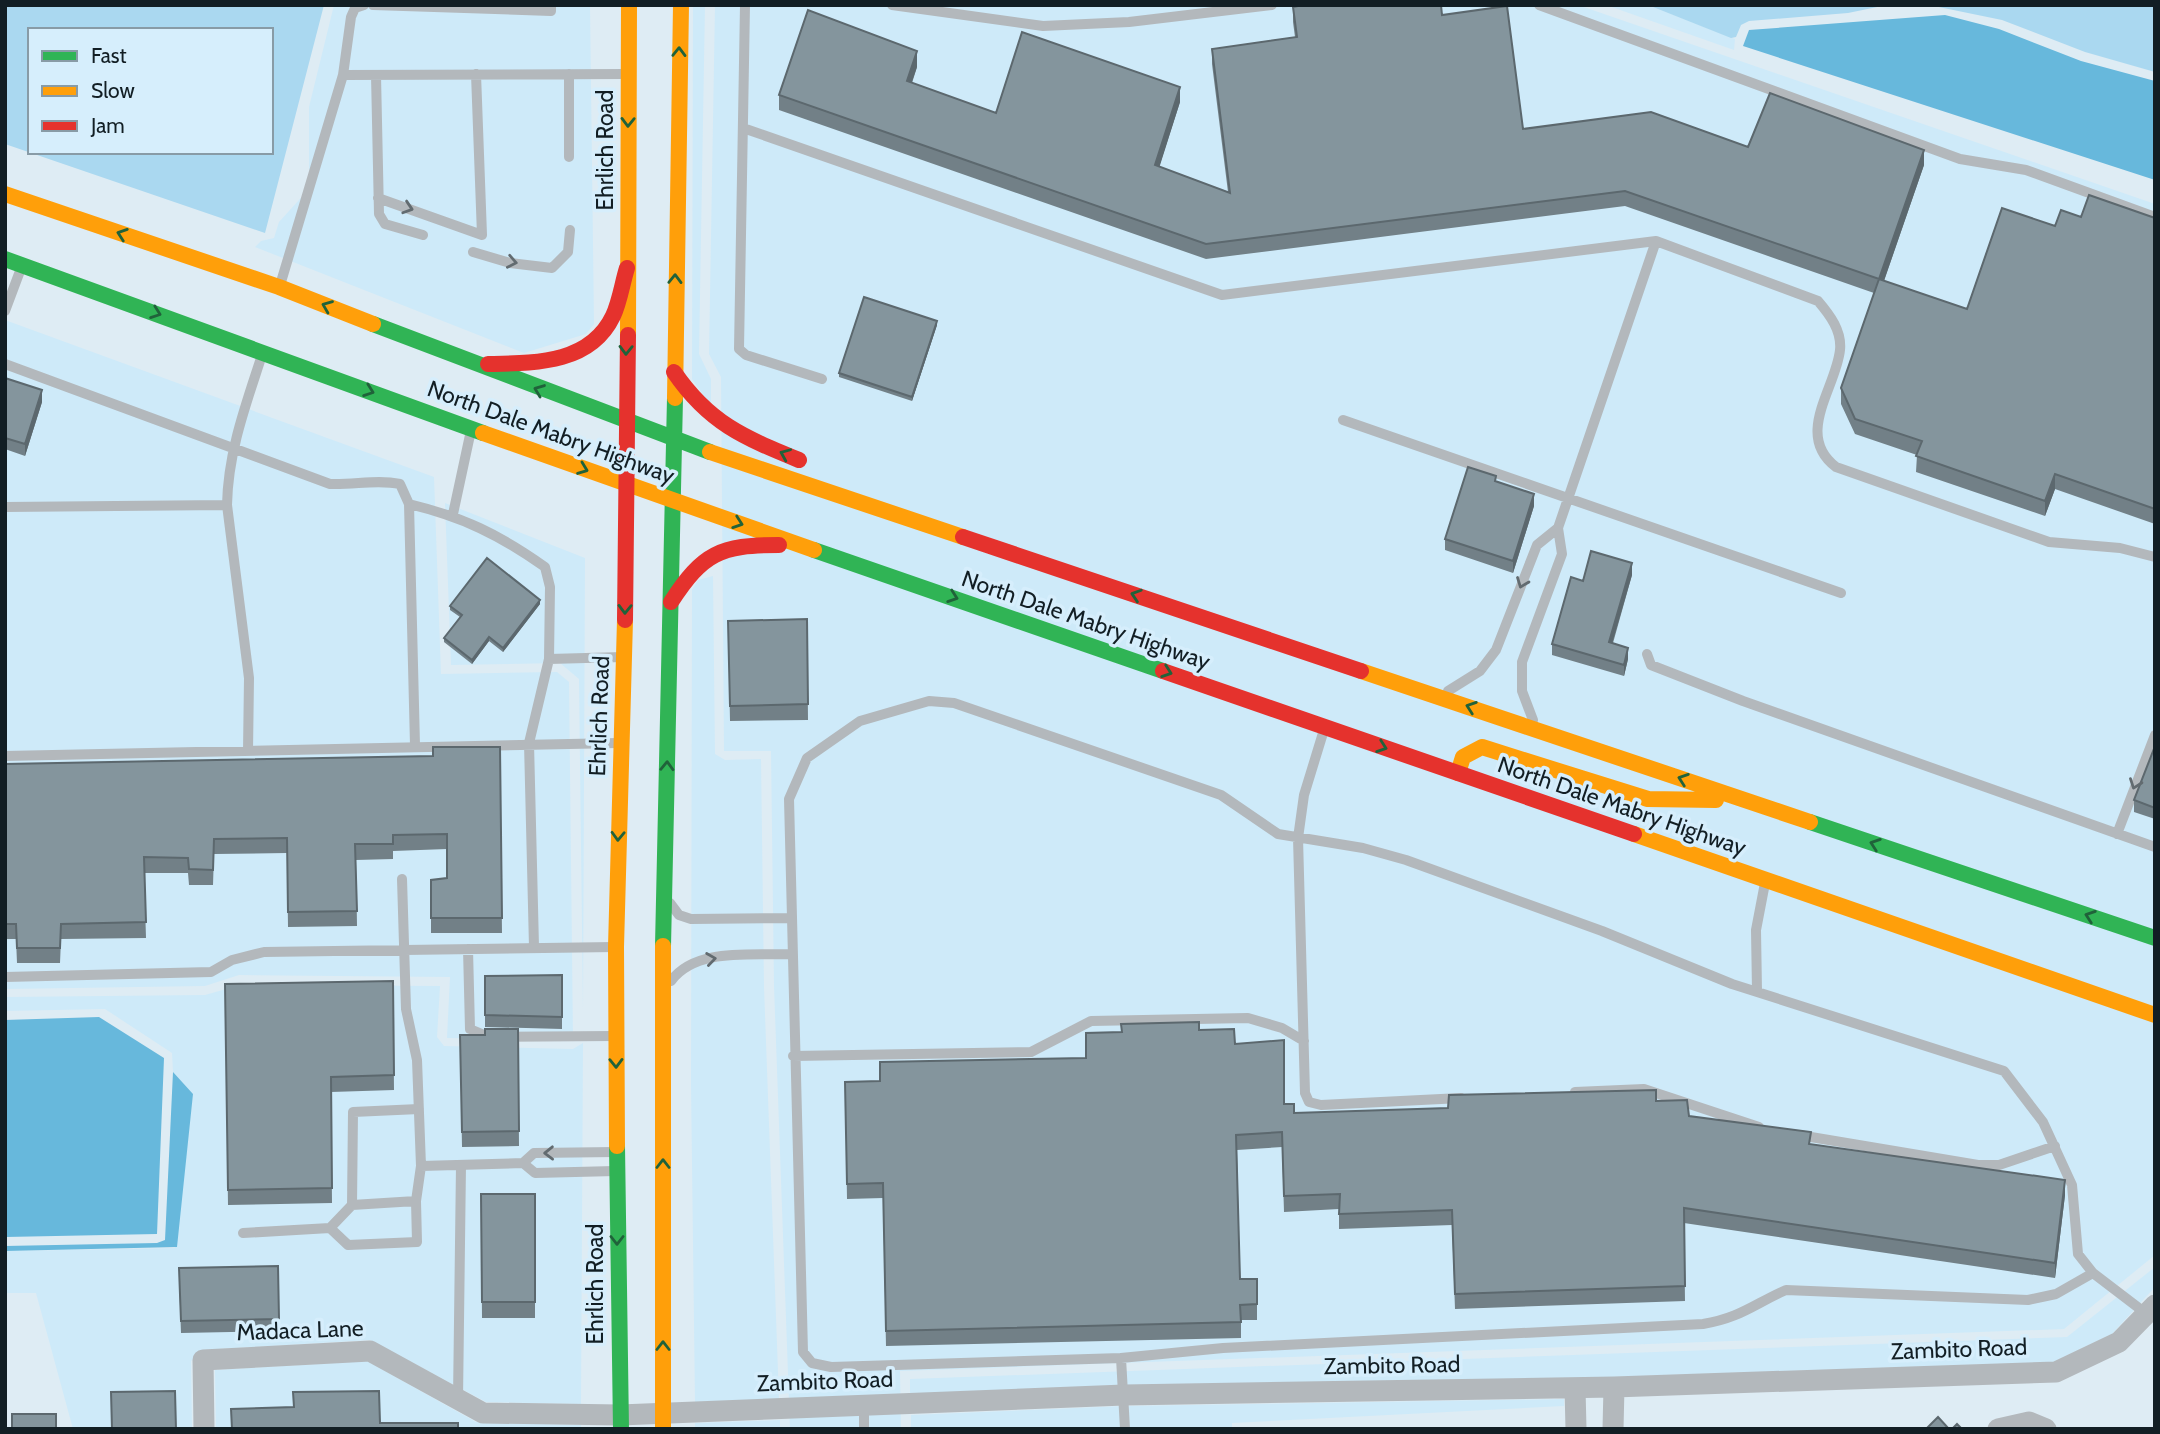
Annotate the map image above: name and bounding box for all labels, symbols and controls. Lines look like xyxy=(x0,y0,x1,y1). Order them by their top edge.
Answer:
legend xyxy=(28,28,273,154)
text: Fast xyxy=(91,43,127,68)
one-way arrow xyxy=(672,46,687,57)
text: Slow xyxy=(91,78,135,103)
street label: Ehrlich Road xyxy=(591,90,619,210)
text: Jam xyxy=(90,113,125,138)
one-way arrow xyxy=(620,118,636,128)
one-way arrow xyxy=(402,199,414,214)
one-way arrow xyxy=(116,228,128,242)
one-way arrow xyxy=(506,254,518,269)
one-way arrow xyxy=(667,273,683,284)
one-way arrow xyxy=(322,301,334,315)
one-way arrow xyxy=(149,305,161,319)
one-way arrow xyxy=(618,345,634,356)
street label: North Dale Mabry Highway xyxy=(424,374,679,490)
one-way arrow xyxy=(363,383,375,397)
one-way arrow xyxy=(533,384,545,398)
one-way arrow xyxy=(779,448,792,462)
one-way arrow xyxy=(577,461,589,475)
one-way arrow xyxy=(731,515,743,529)
street label: North Dale Mabry Highway xyxy=(958,564,1214,676)
one-way arrow xyxy=(1516,577,1530,589)
one-way arrow xyxy=(946,589,958,603)
one-way arrow xyxy=(1130,589,1142,603)
one-way arrow xyxy=(617,604,633,614)
street label: Ehrlich Road xyxy=(583,655,615,777)
one-way arrow xyxy=(1161,664,1173,678)
one-way arrow xyxy=(1466,701,1478,715)
one-way arrow xyxy=(1376,739,1388,753)
street label: North Dale Mabry Highway xyxy=(1494,750,1750,862)
one-way arrow xyxy=(659,760,674,771)
one-way arrow xyxy=(1677,773,1689,787)
one-way arrow xyxy=(2129,778,2143,790)
one-way arrow xyxy=(611,831,626,842)
one-way arrow xyxy=(1869,838,1881,852)
one-way arrow xyxy=(2084,910,2097,924)
one-way arrow xyxy=(705,952,717,967)
one-way arrow xyxy=(608,1059,624,1069)
one-way arrow xyxy=(543,1145,554,1161)
one-way arrow xyxy=(655,1159,671,1169)
street label: Ehrlich Road xyxy=(581,1224,609,1344)
one-way arrow xyxy=(609,1235,625,1245)
street label: Madaca Lane xyxy=(236,1314,364,1346)
street label: Zambito Road xyxy=(1890,1333,2028,1365)
one-way arrow xyxy=(655,1340,671,1351)
street label: Zambito Road xyxy=(1323,1350,1461,1380)
street label: Zambito Road xyxy=(756,1365,894,1397)

